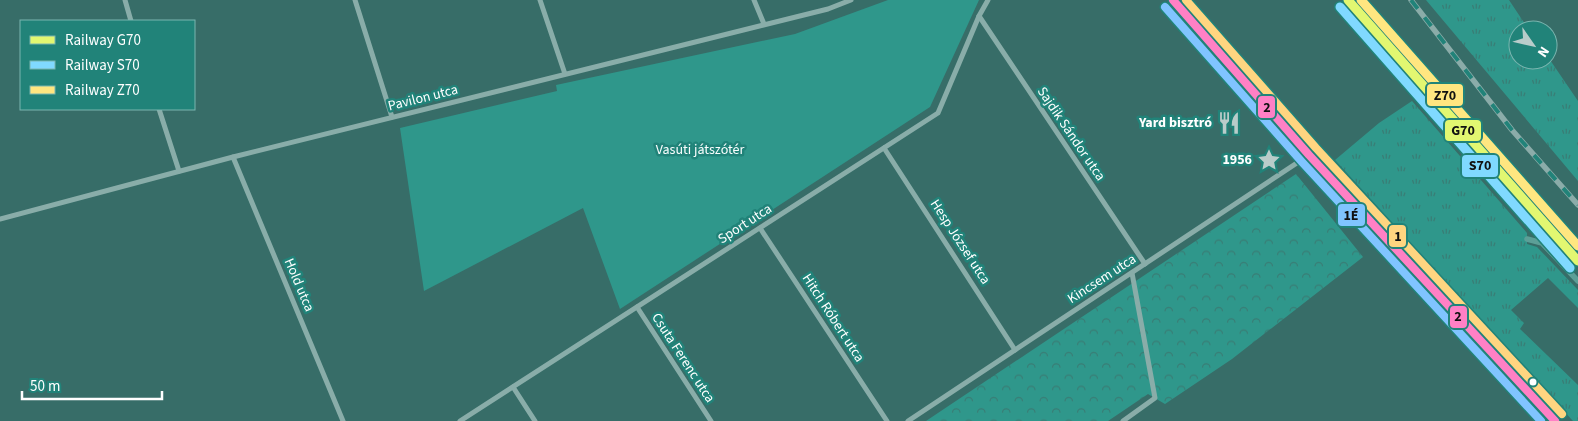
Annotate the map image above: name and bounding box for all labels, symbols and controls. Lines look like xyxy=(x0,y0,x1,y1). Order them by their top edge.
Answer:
legend xyxy=(20,20,195,110)
north arrow xyxy=(1508,20,1558,70)
text: Railway G70 xyxy=(65,30,141,51)
text: N xyxy=(1532,42,1554,61)
text: Railway S70 xyxy=(65,55,140,76)
text: Railway Z70 xyxy=(65,80,140,101)
street label: Pavilon utca xyxy=(386,80,460,116)
street label: Sajdik Sándor utca xyxy=(1032,83,1110,185)
line badge: Z70 xyxy=(1426,83,1464,107)
text: Z70 xyxy=(1434,86,1456,106)
line badge: 2 xyxy=(1257,95,1276,119)
text: 2 xyxy=(1263,98,1271,118)
restaurant icon: Yard bisztró xyxy=(1216,110,1242,136)
place label: Yard bisztró xyxy=(1138,113,1212,133)
line badge: G70 xyxy=(1444,119,1482,142)
text: G70 xyxy=(1451,121,1475,141)
park label: Vasúti játszótér xyxy=(656,140,744,160)
place icon: 1956 xyxy=(1256,147,1282,173)
place label: 1956 xyxy=(1222,150,1252,170)
line badge: S70 xyxy=(1461,154,1499,178)
text: S70 xyxy=(1469,156,1491,176)
street label: Hesp József utca xyxy=(925,196,995,288)
street label: Sport utca xyxy=(714,199,776,249)
line badge: 1É xyxy=(1337,203,1366,227)
text: 1É xyxy=(1343,206,1359,226)
line badge: 1 xyxy=(1388,224,1407,248)
text: 1 xyxy=(1394,227,1402,247)
street label: Kincsem utca xyxy=(1064,249,1140,309)
street label: Hold utca xyxy=(279,255,319,315)
street label: Hitch Róbert utca xyxy=(797,270,869,366)
line badge: 2 xyxy=(1449,305,1468,329)
text: 2 xyxy=(1454,307,1462,327)
street label: Csuta Ferenc utca xyxy=(646,309,720,407)
scale bar xyxy=(22,368,162,400)
text: 50 m xyxy=(30,376,60,397)
unlabelled marker xyxy=(1528,377,1538,387)

